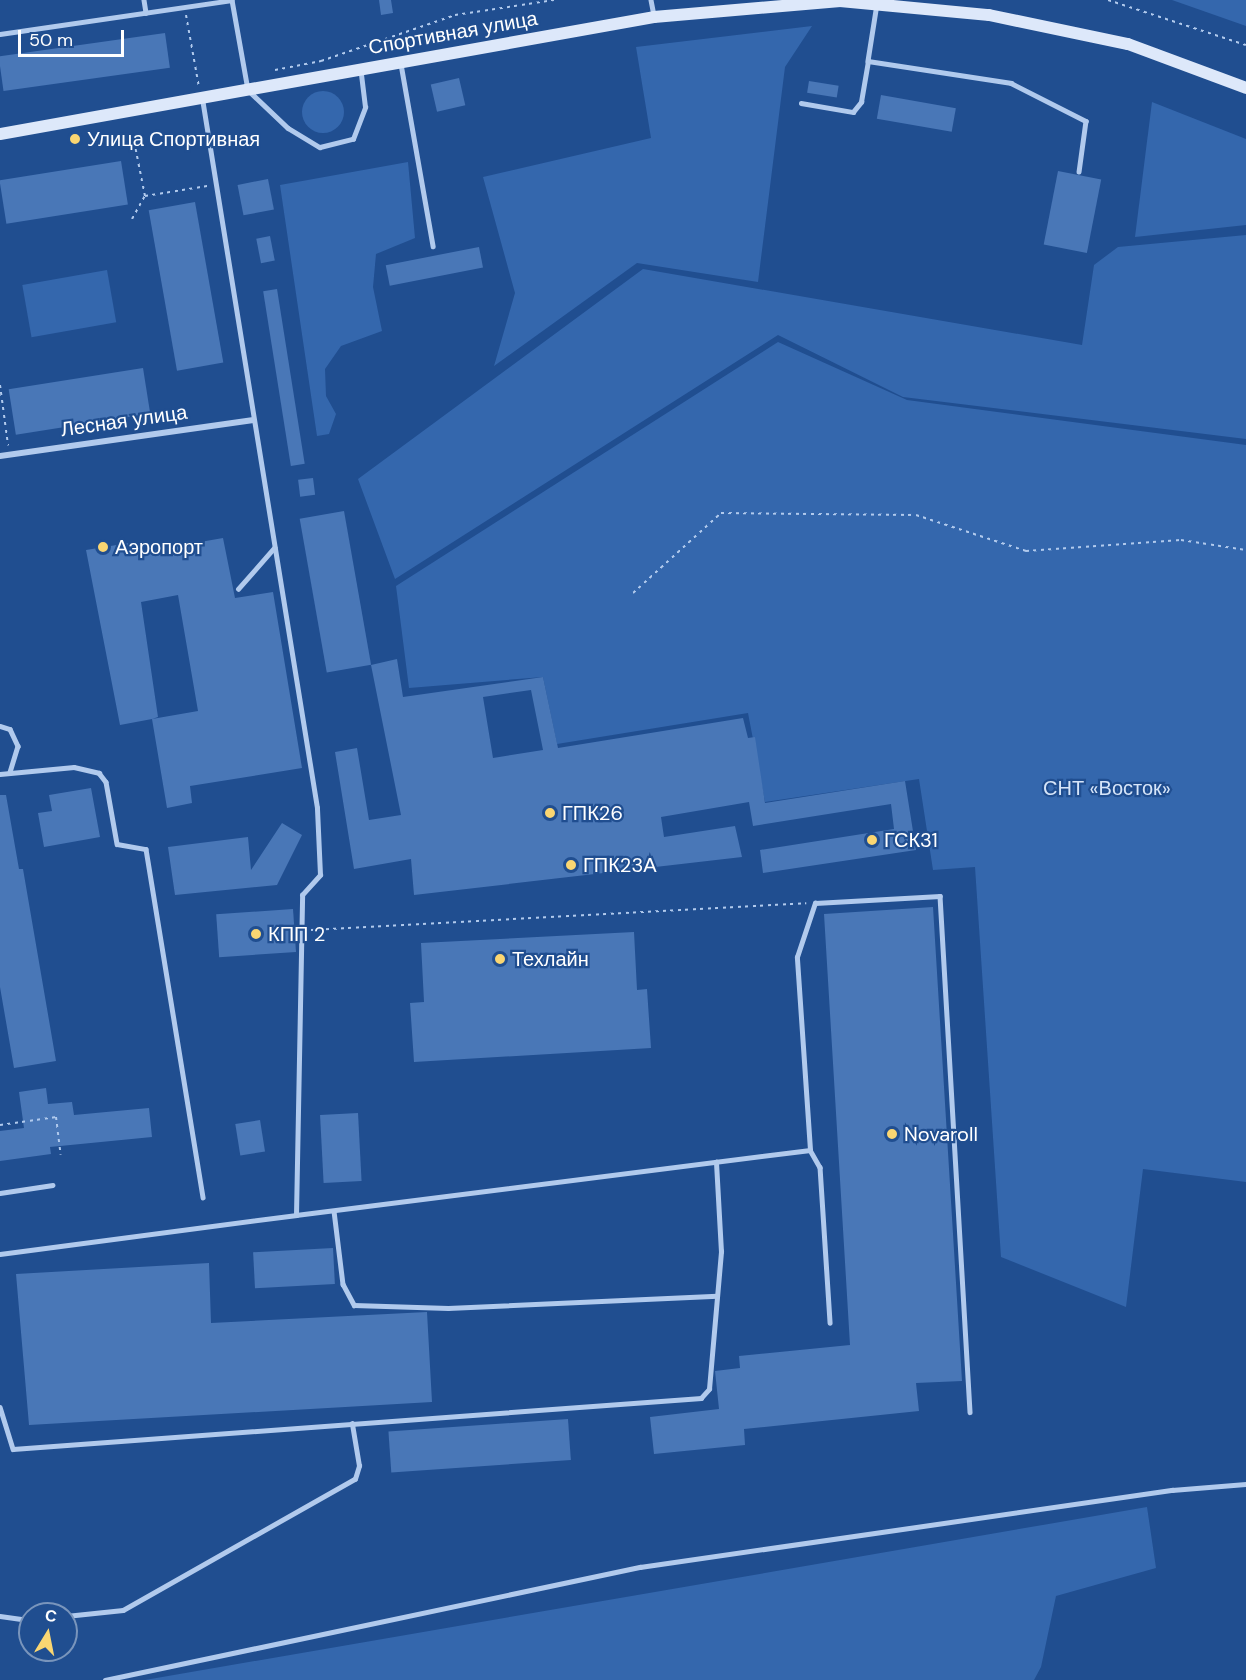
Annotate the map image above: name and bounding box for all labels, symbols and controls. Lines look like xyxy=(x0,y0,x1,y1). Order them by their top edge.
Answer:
street label: Спортивная улица xyxy=(367,6,539,60)
scale bar xyxy=(21,18,128,56)
text: 50 m xyxy=(29,28,73,52)
place label: Улица Спортивная xyxy=(87,127,260,151)
marker: Улица Спортивная xyxy=(68,132,82,146)
street label: Лесная улица xyxy=(59,400,189,442)
place label: Аэропорт xyxy=(115,535,203,559)
marker: Аэропорт xyxy=(96,540,110,554)
park label: СНТ «Восток» xyxy=(1043,776,1171,800)
place label: ГПК26 xyxy=(562,801,623,825)
marker: ГПК26 xyxy=(543,806,557,820)
place label: ГСК31 xyxy=(884,828,938,852)
marker: ГСК31 xyxy=(865,833,879,847)
place label: ГПК23А xyxy=(583,853,657,877)
marker: ГПК23А xyxy=(564,858,578,872)
place label: КПП 2 xyxy=(268,922,325,946)
marker: КПП 2 xyxy=(249,927,263,941)
place label: Техлайн xyxy=(512,947,589,971)
marker: Техлайн xyxy=(493,952,507,966)
place label: Novaroll xyxy=(904,1122,978,1146)
marker: Novaroll xyxy=(885,1127,899,1141)
north arrow xyxy=(18,1602,78,1662)
text: С xyxy=(43,1604,58,1627)

